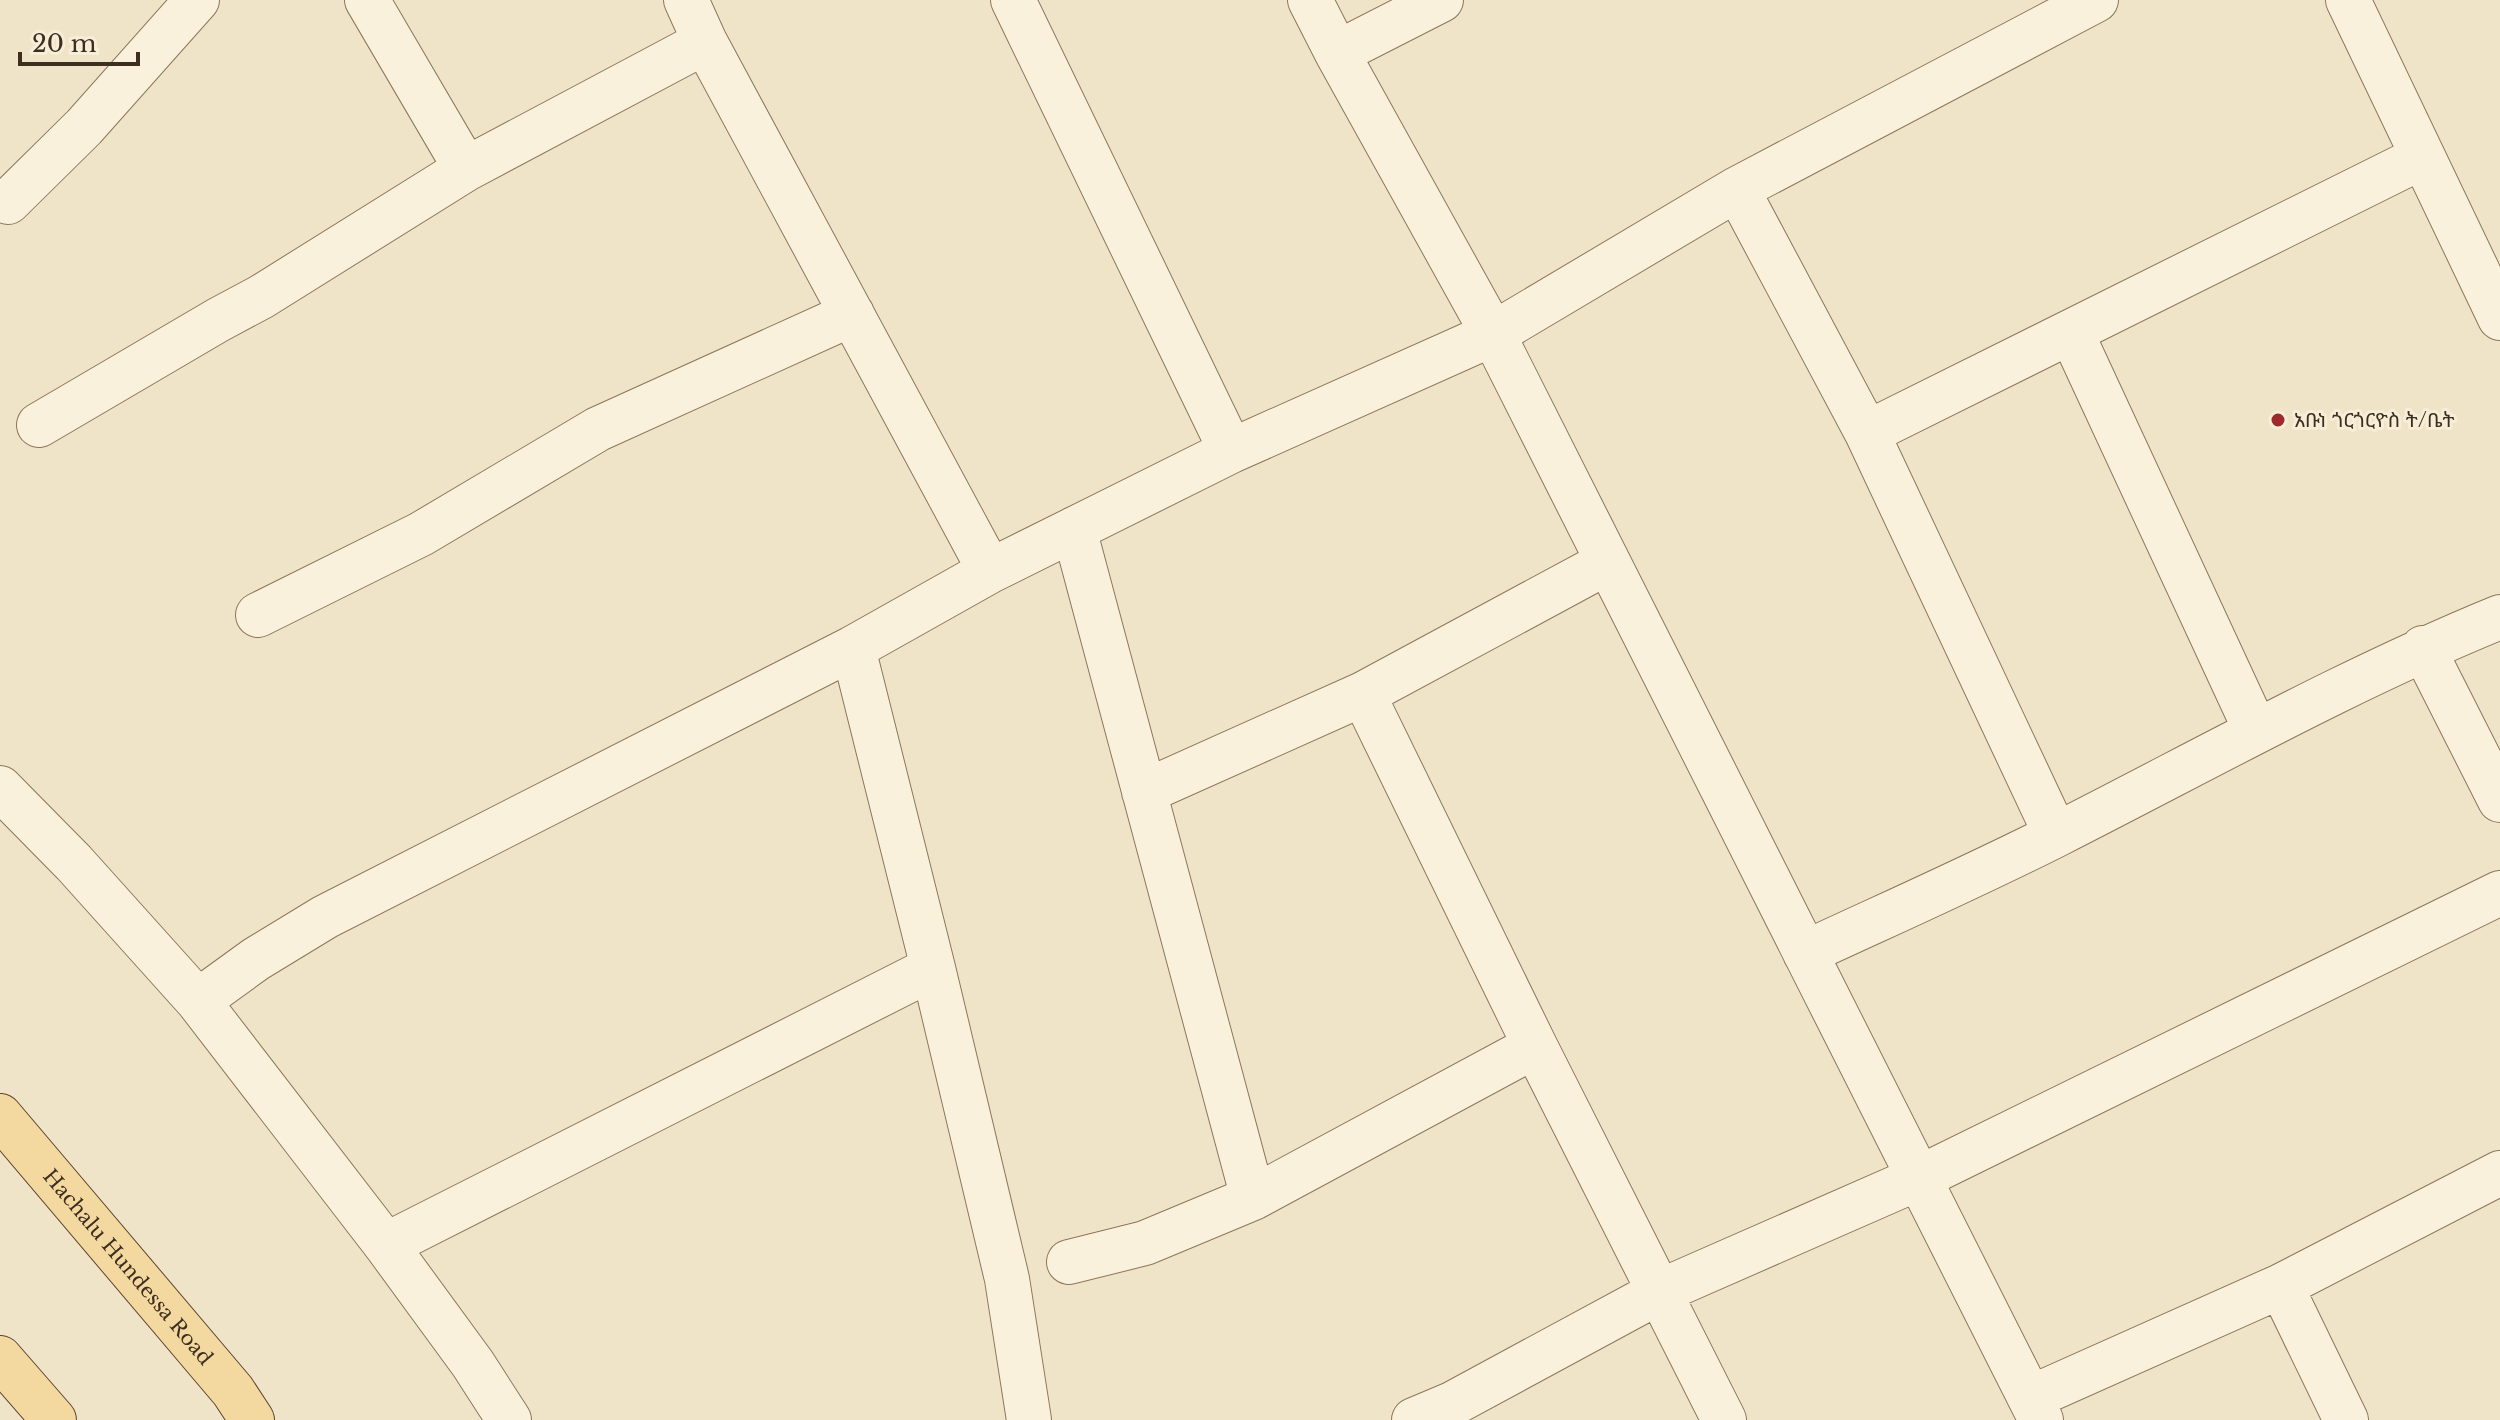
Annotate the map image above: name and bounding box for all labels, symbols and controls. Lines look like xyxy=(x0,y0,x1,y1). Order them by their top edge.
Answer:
scale bar xyxy=(20,16,138,66)
text: 20 m xyxy=(32,29,97,58)
place label: አቡነ ጎርጎርዮስ ት/ቤት xyxy=(2294,408,2455,432)
marker: አቡነ ጎርጎርዮስ ት/ቤት xyxy=(2269,411,2287,429)
street label: Hachalu Hundessa Road xyxy=(38,1164,218,1370)

